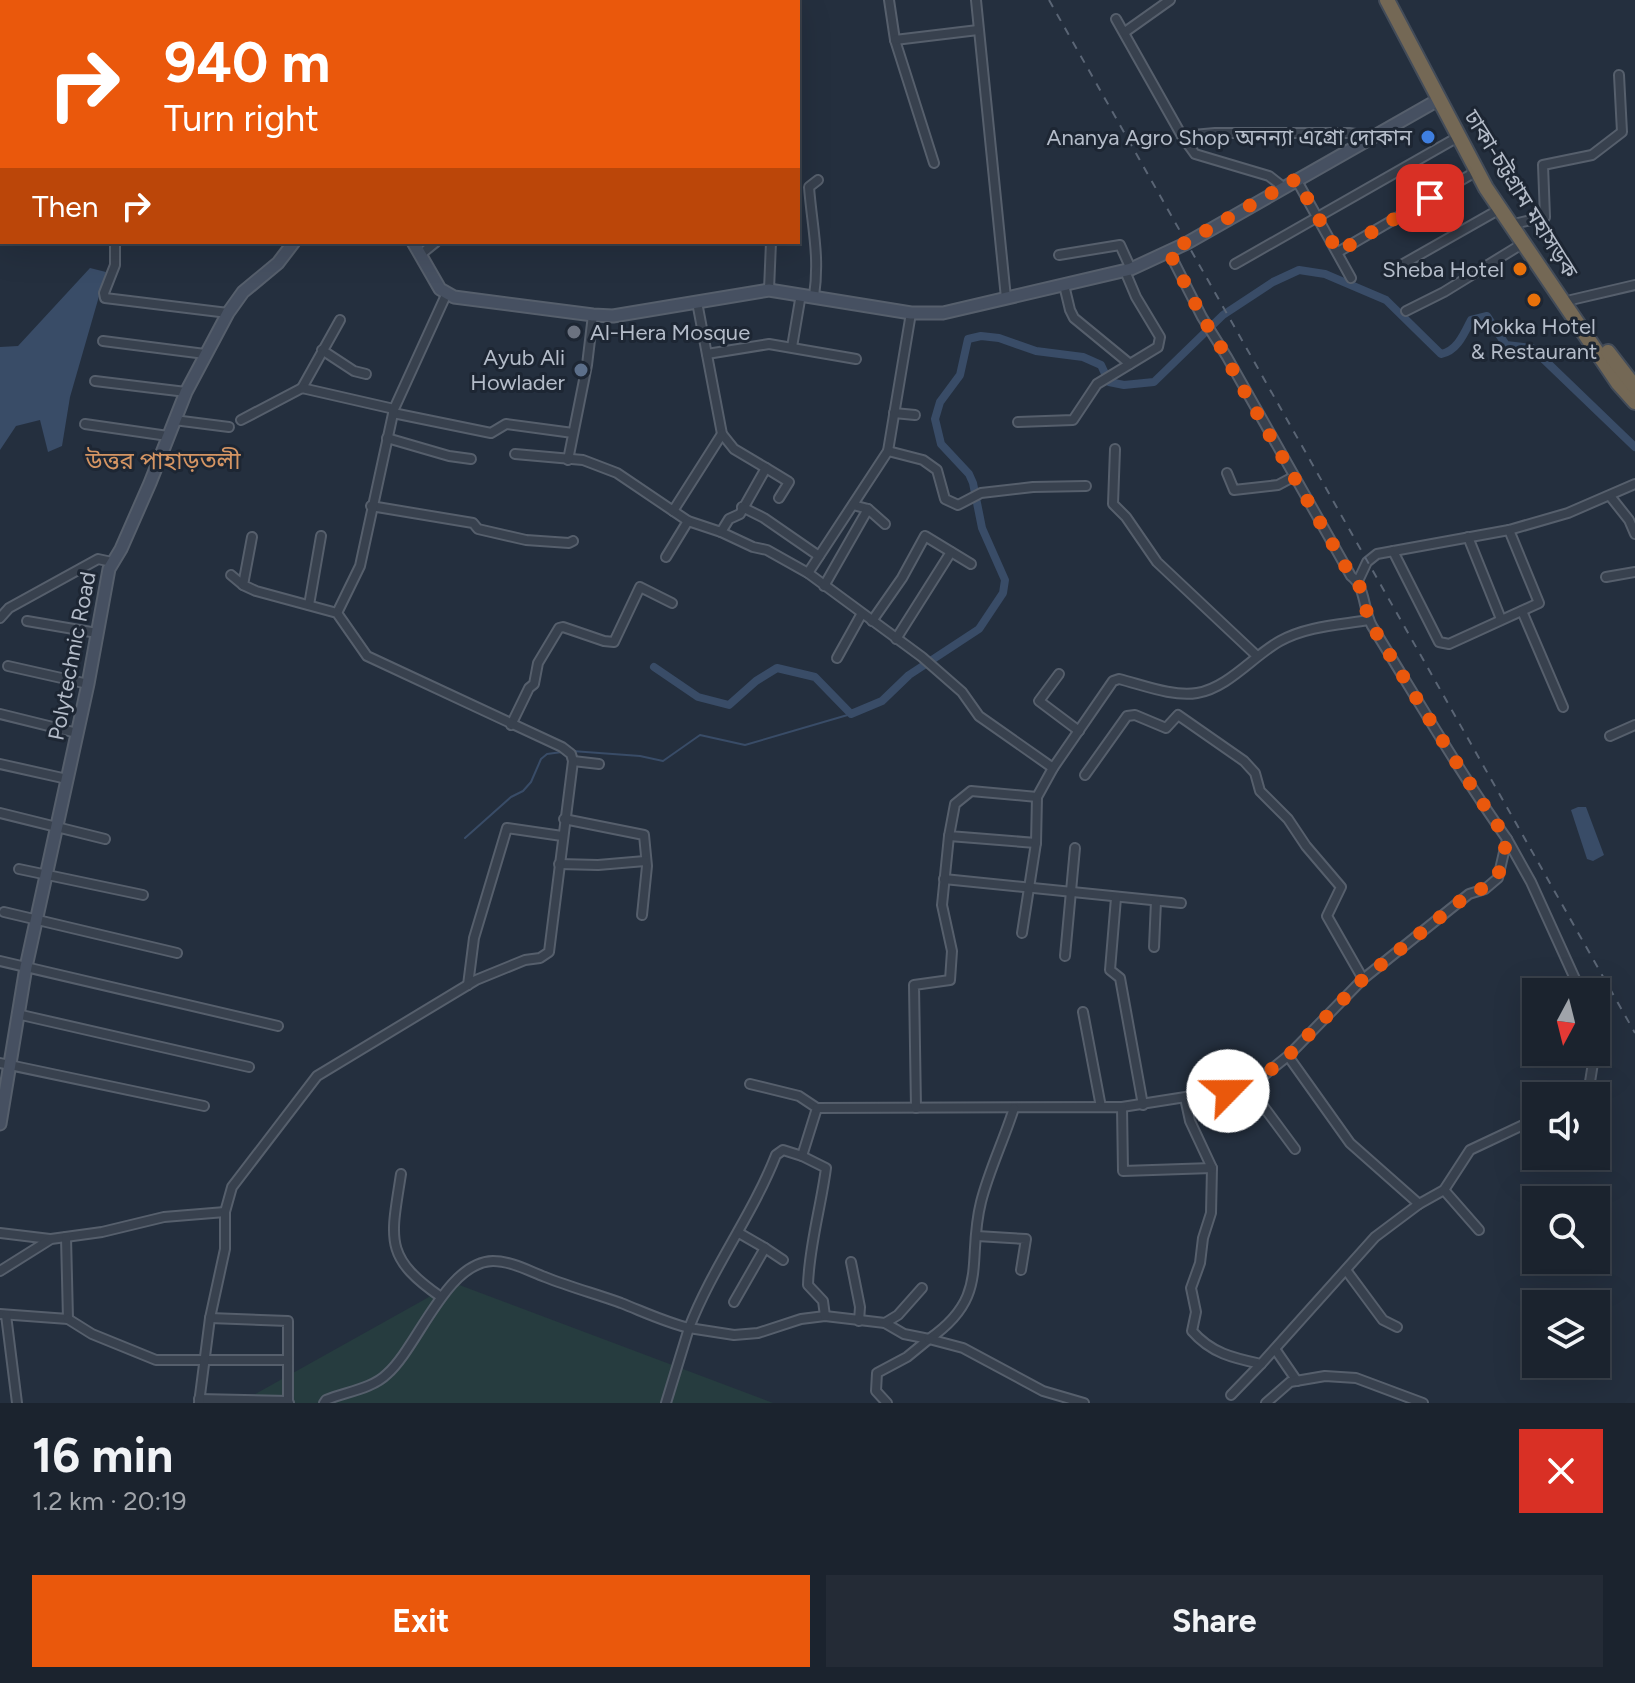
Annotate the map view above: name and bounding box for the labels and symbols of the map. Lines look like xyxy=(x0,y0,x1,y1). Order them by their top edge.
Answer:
street label: ঢাকা-চট্টগ্রাম মহাসড়ক xyxy=(1458,104,1584,283)
place label: Ananya Agro Shop অনন্যা এগ্রো দোকান xyxy=(1046,124,1413,151)
marker: Ananya Agro Shop অনন্যা এগ্রো দোকান xyxy=(1419,128,1437,146)
pin xyxy=(1396,164,1464,232)
place label: Sheba Hotel xyxy=(1382,256,1504,283)
marker: Sheba Hotel xyxy=(1511,260,1529,278)
marker: Mokka Hotel & Restaurant xyxy=(1525,291,1543,309)
place label: Mokka Hotel & Restaurant xyxy=(1471,313,1597,365)
place label: Al-Hera Mosque xyxy=(590,319,750,346)
marker: Al-Hera Mosque xyxy=(565,323,583,341)
place label: Ayub Ali Howlader xyxy=(470,344,566,396)
marker: Ayub Ali Howlader xyxy=(572,361,590,379)
district label: উত্তর পাহাড়তলী xyxy=(84,446,241,475)
street label: Polytechnic Road xyxy=(42,569,102,743)
north arrow xyxy=(1522,978,1610,1066)
position arrow xyxy=(1186,1049,1270,1133)

